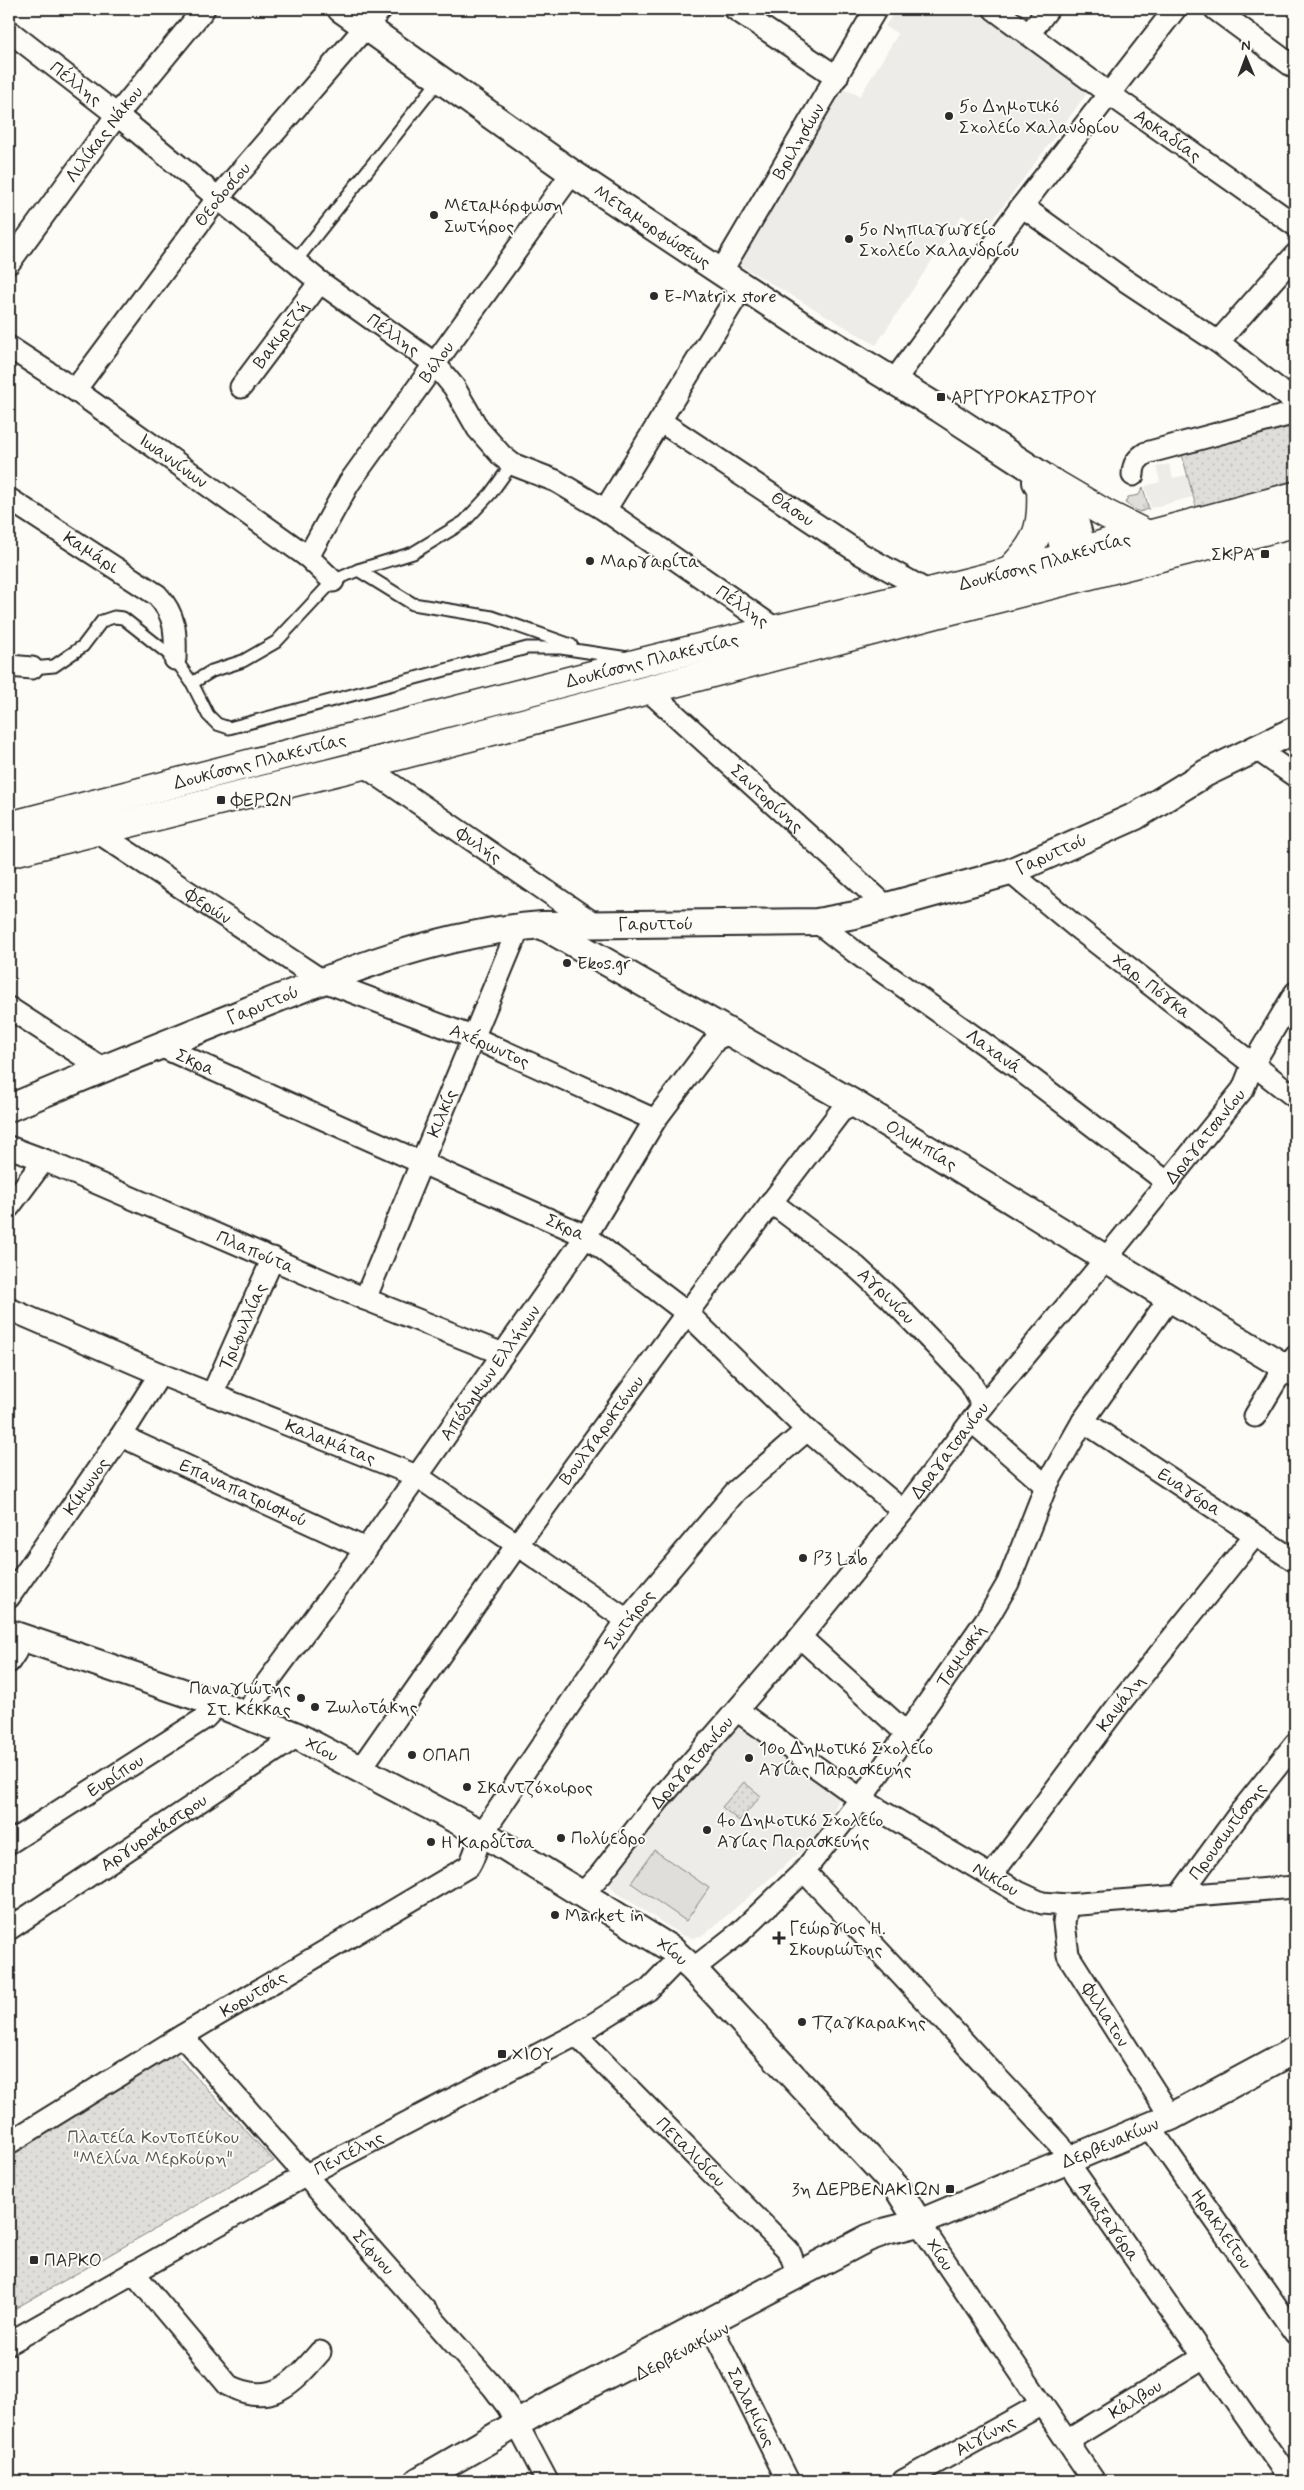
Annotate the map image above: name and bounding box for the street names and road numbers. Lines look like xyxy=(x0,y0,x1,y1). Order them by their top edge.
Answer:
street label: Πέλλης xyxy=(45,56,107,112)
street label: Λιλίκας Νάκου xyxy=(60,81,149,188)
street label: Βριλησίων xyxy=(767,99,831,184)
street label: Αρκαδίας xyxy=(1129,104,1206,168)
street label: Θεοδοσίου xyxy=(189,157,257,232)
street label: Μεταμορφώσεως xyxy=(589,180,715,275)
street label: Βακιρτζή xyxy=(248,296,315,374)
street label: Πέλλης xyxy=(362,308,424,362)
street label: Βόλου xyxy=(414,337,460,388)
street label: Ιωαννίνων xyxy=(134,429,212,494)
street label: Θάσου xyxy=(766,486,819,533)
street label: Καμάρι xyxy=(58,526,124,580)
street label: Δουκίσσης Πλακεντίας xyxy=(956,528,1133,597)
street label: Πέλλης xyxy=(711,580,774,634)
street label: Δουκίσσης Πλακεντίας xyxy=(563,628,741,694)
street label: Δουκίσσης Πλακεντίας xyxy=(171,728,349,796)
street label: Σαντορίνης xyxy=(725,759,808,839)
street label: Φυλής xyxy=(450,821,506,870)
street label: Γαρυττού xyxy=(1012,828,1091,881)
street label: Φερών xyxy=(179,882,236,930)
street label: Γαρυττού xyxy=(617,912,693,937)
street label: Χαρ. Πόγκα xyxy=(1107,948,1196,1025)
street label: Γαρυττού xyxy=(224,980,303,1031)
street label: Αχέρωντος xyxy=(446,1019,533,1075)
street label: Λαχανά xyxy=(961,1024,1026,1080)
street label: Σκρα xyxy=(172,1044,219,1082)
street label: Δραγατσανίου xyxy=(1160,1084,1252,1189)
street label: Κιλκίς xyxy=(422,1086,464,1141)
street label: Ολυμπίας xyxy=(880,1114,962,1177)
street label: Σκρα xyxy=(542,1209,589,1247)
street label: Πλαπούτα xyxy=(213,1225,298,1280)
street label: Αγρινίου xyxy=(852,1263,920,1330)
street label: Τριφυλλίας xyxy=(214,1280,273,1374)
street label: Απόδημων Ελλήνων xyxy=(435,1301,547,1446)
street label: Βουλγαροκτόνου xyxy=(554,1371,650,1490)
street label: Δραγατσανίου xyxy=(905,1397,995,1504)
street label: Καλαμάτας xyxy=(281,1414,379,1472)
street label: Κίμωνος xyxy=(58,1453,115,1520)
street label: Επαναπατρισμού xyxy=(175,1454,311,1533)
street label: Ευαγόρα xyxy=(1153,1463,1226,1522)
street label: Σωτήρος xyxy=(599,1585,661,1655)
street label: Τσιμισκή xyxy=(931,1620,992,1692)
street label: Καψάλη xyxy=(1092,1670,1151,1737)
street label: Δραγατσανίου xyxy=(645,1711,739,1814)
street label: Χίου xyxy=(301,1731,342,1769)
street label: Ευρίπου xyxy=(83,1749,149,1803)
street label: Προυσιωτίσσης xyxy=(1184,1778,1273,1885)
street label: Αργυροκάστρου xyxy=(96,1788,212,1877)
street label: Νικίου xyxy=(968,1857,1023,1903)
street label: Χίου xyxy=(652,1932,693,1972)
street label: Κορυτσάς xyxy=(216,1966,291,2024)
street label: Φιλιατον xyxy=(1075,1977,1135,2052)
street label: Πεταλιδίου xyxy=(650,2112,730,2193)
street label: Δερβενακίων xyxy=(1058,2112,1163,2175)
street label: Πεντέλης xyxy=(310,2126,388,2182)
street label: Αναξαγόρα xyxy=(1072,2177,1145,2267)
street label: Ηρακλείτου xyxy=(1184,2185,1257,2274)
street label: Σίφνου xyxy=(346,2225,399,2281)
street label: Χίου xyxy=(920,2234,959,2276)
street label: Δερβενακίων xyxy=(631,2317,734,2387)
street label: Σαλαμίνος xyxy=(721,2364,781,2452)
street label: Κάλβου xyxy=(1105,2375,1167,2426)
street label: Αιγίνης xyxy=(951,2410,1020,2463)

